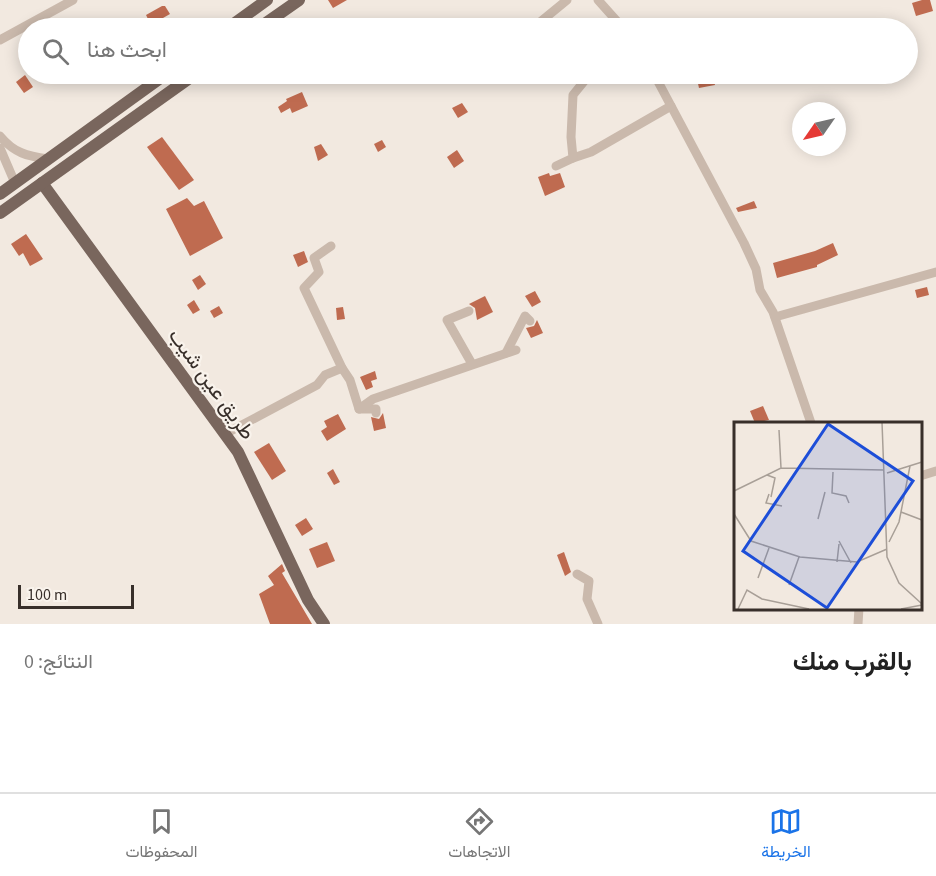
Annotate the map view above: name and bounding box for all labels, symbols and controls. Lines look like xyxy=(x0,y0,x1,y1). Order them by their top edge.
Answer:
search box xyxy=(18,18,918,84)
text: ابحث هنا xyxy=(87,34,167,66)
icon: search xyxy=(39,35,72,68)
north arrow xyxy=(792,102,846,156)
street label: طريق عين شيب xyxy=(161,322,263,446)
inset map xyxy=(734,422,921,609)
scale bar xyxy=(18,582,134,610)
text: 100 m xyxy=(27,584,67,606)
text: بالقرب منك xyxy=(793,643,912,680)
text: النتائج: 0 xyxy=(24,648,93,676)
tab: المحفوظات xyxy=(125,805,198,866)
tab: الاتجاهات xyxy=(448,805,510,866)
tab: الخريطة xyxy=(761,805,811,866)

